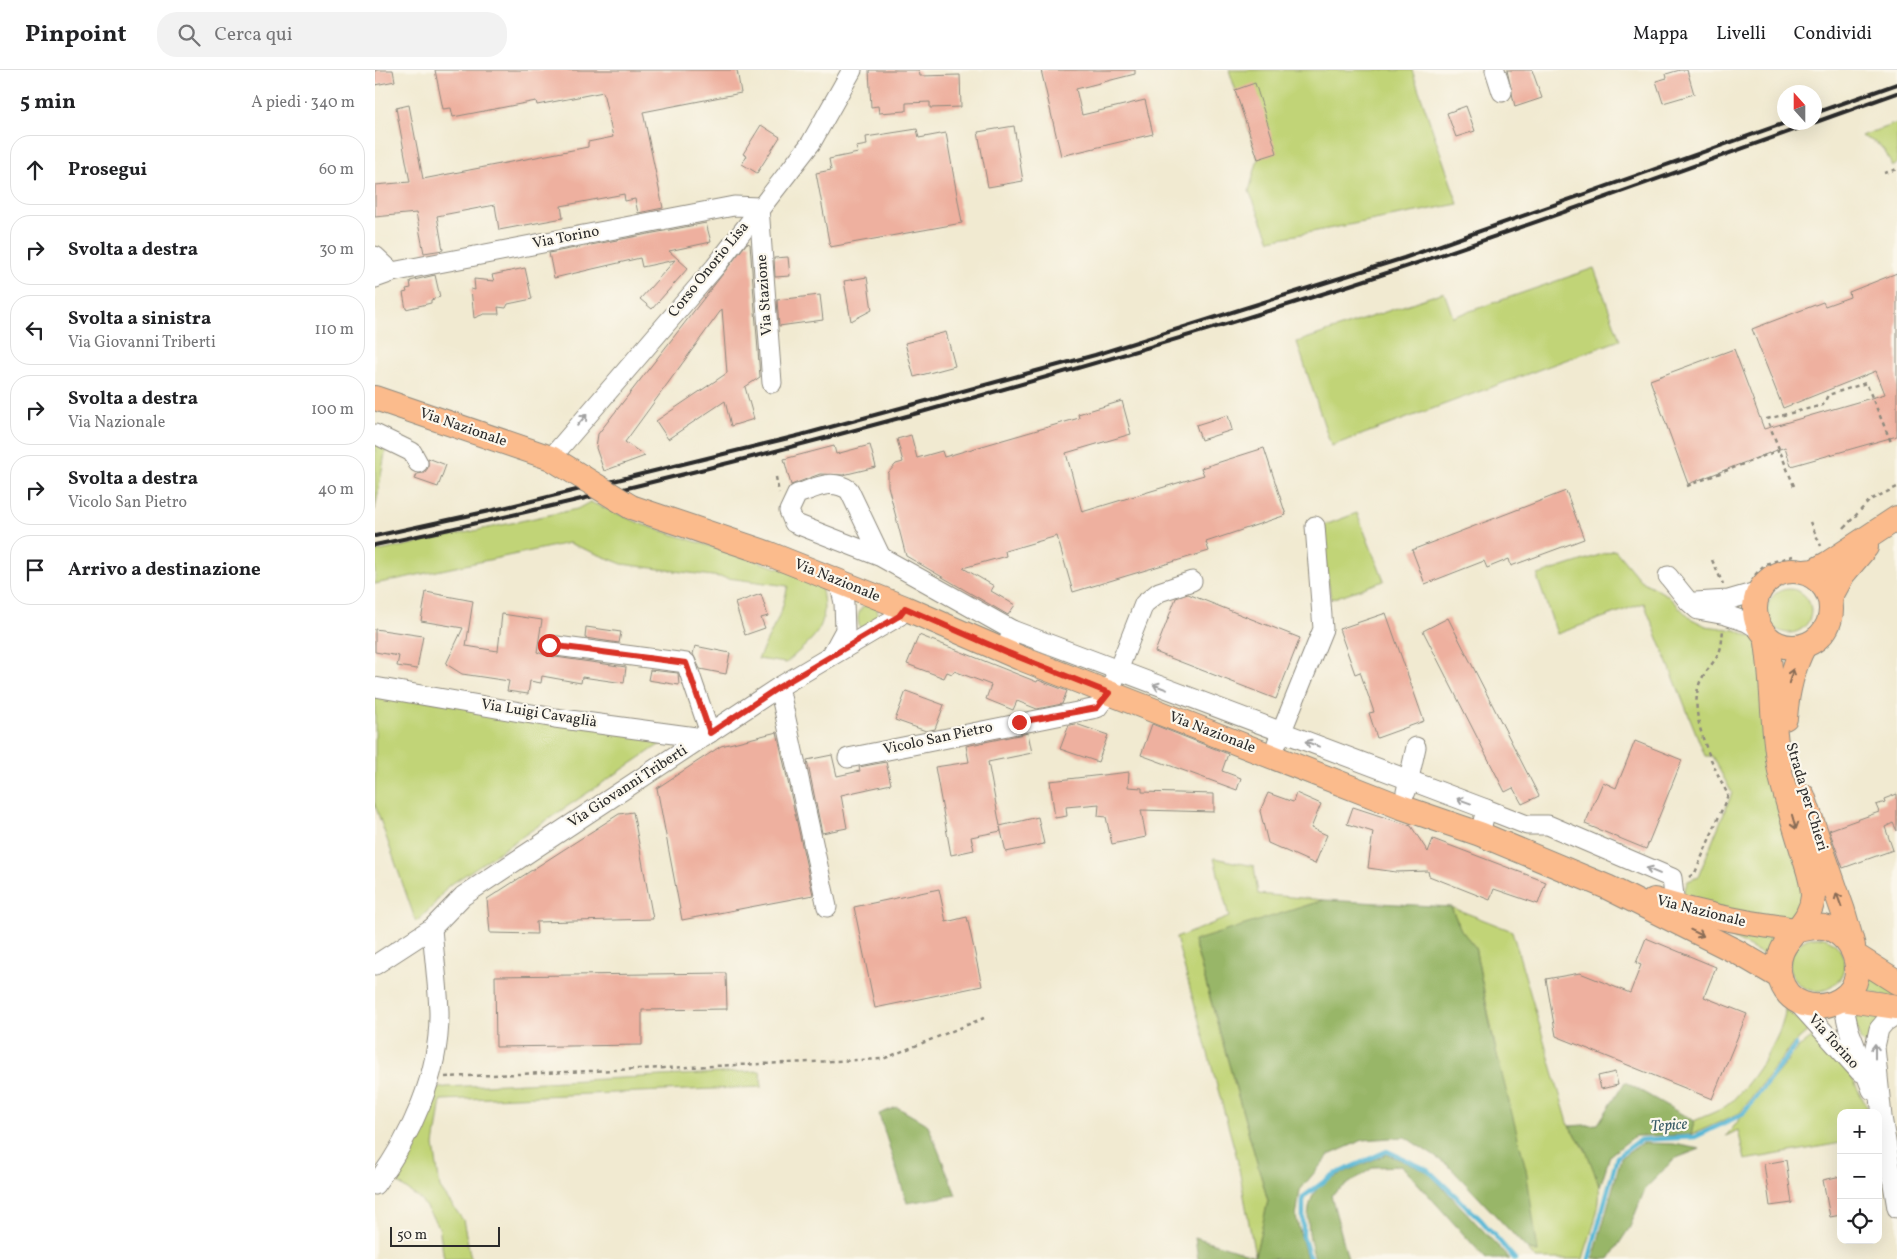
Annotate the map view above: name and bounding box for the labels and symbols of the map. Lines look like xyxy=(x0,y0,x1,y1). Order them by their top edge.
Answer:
north arrow xyxy=(1777,85,1822,130)
street label: Corso Onorio Lisa xyxy=(664,218,754,322)
street label: Via Torino xyxy=(531,221,601,255)
street label: Via Stazione xyxy=(752,254,778,336)
street label: Via Nazionale xyxy=(416,403,510,453)
one-way arrow xyxy=(577,414,588,427)
street label: Via Nazionale xyxy=(791,554,883,608)
route start xyxy=(538,634,561,657)
one-way arrow xyxy=(1787,669,1797,685)
one-way arrow xyxy=(1153,682,1168,691)
street label: Via Luigi Cavaglià xyxy=(479,694,599,734)
street label: Via Nazionale xyxy=(1166,707,1258,759)
route end xyxy=(1008,711,1031,734)
street label: Vicolo San Pietro xyxy=(881,717,995,761)
one-way arrow xyxy=(1305,739,1320,748)
street label: Via Giovanni Triberti xyxy=(564,740,692,834)
street label: Strada per Chieri xyxy=(1780,740,1832,854)
one-way arrow xyxy=(1457,796,1473,805)
one-way arrow xyxy=(1790,814,1800,830)
one-way arrow xyxy=(1646,865,1661,875)
street label: Via Nazionale xyxy=(1654,891,1748,933)
one-way arrow xyxy=(1834,892,1843,908)
one-way arrow xyxy=(1689,928,1704,938)
street label: Via Torino xyxy=(1803,1010,1863,1074)
one-way arrow xyxy=(1870,1043,1880,1059)
water label: Tepice xyxy=(1650,1114,1688,1138)
scale bar xyxy=(390,1224,500,1247)

